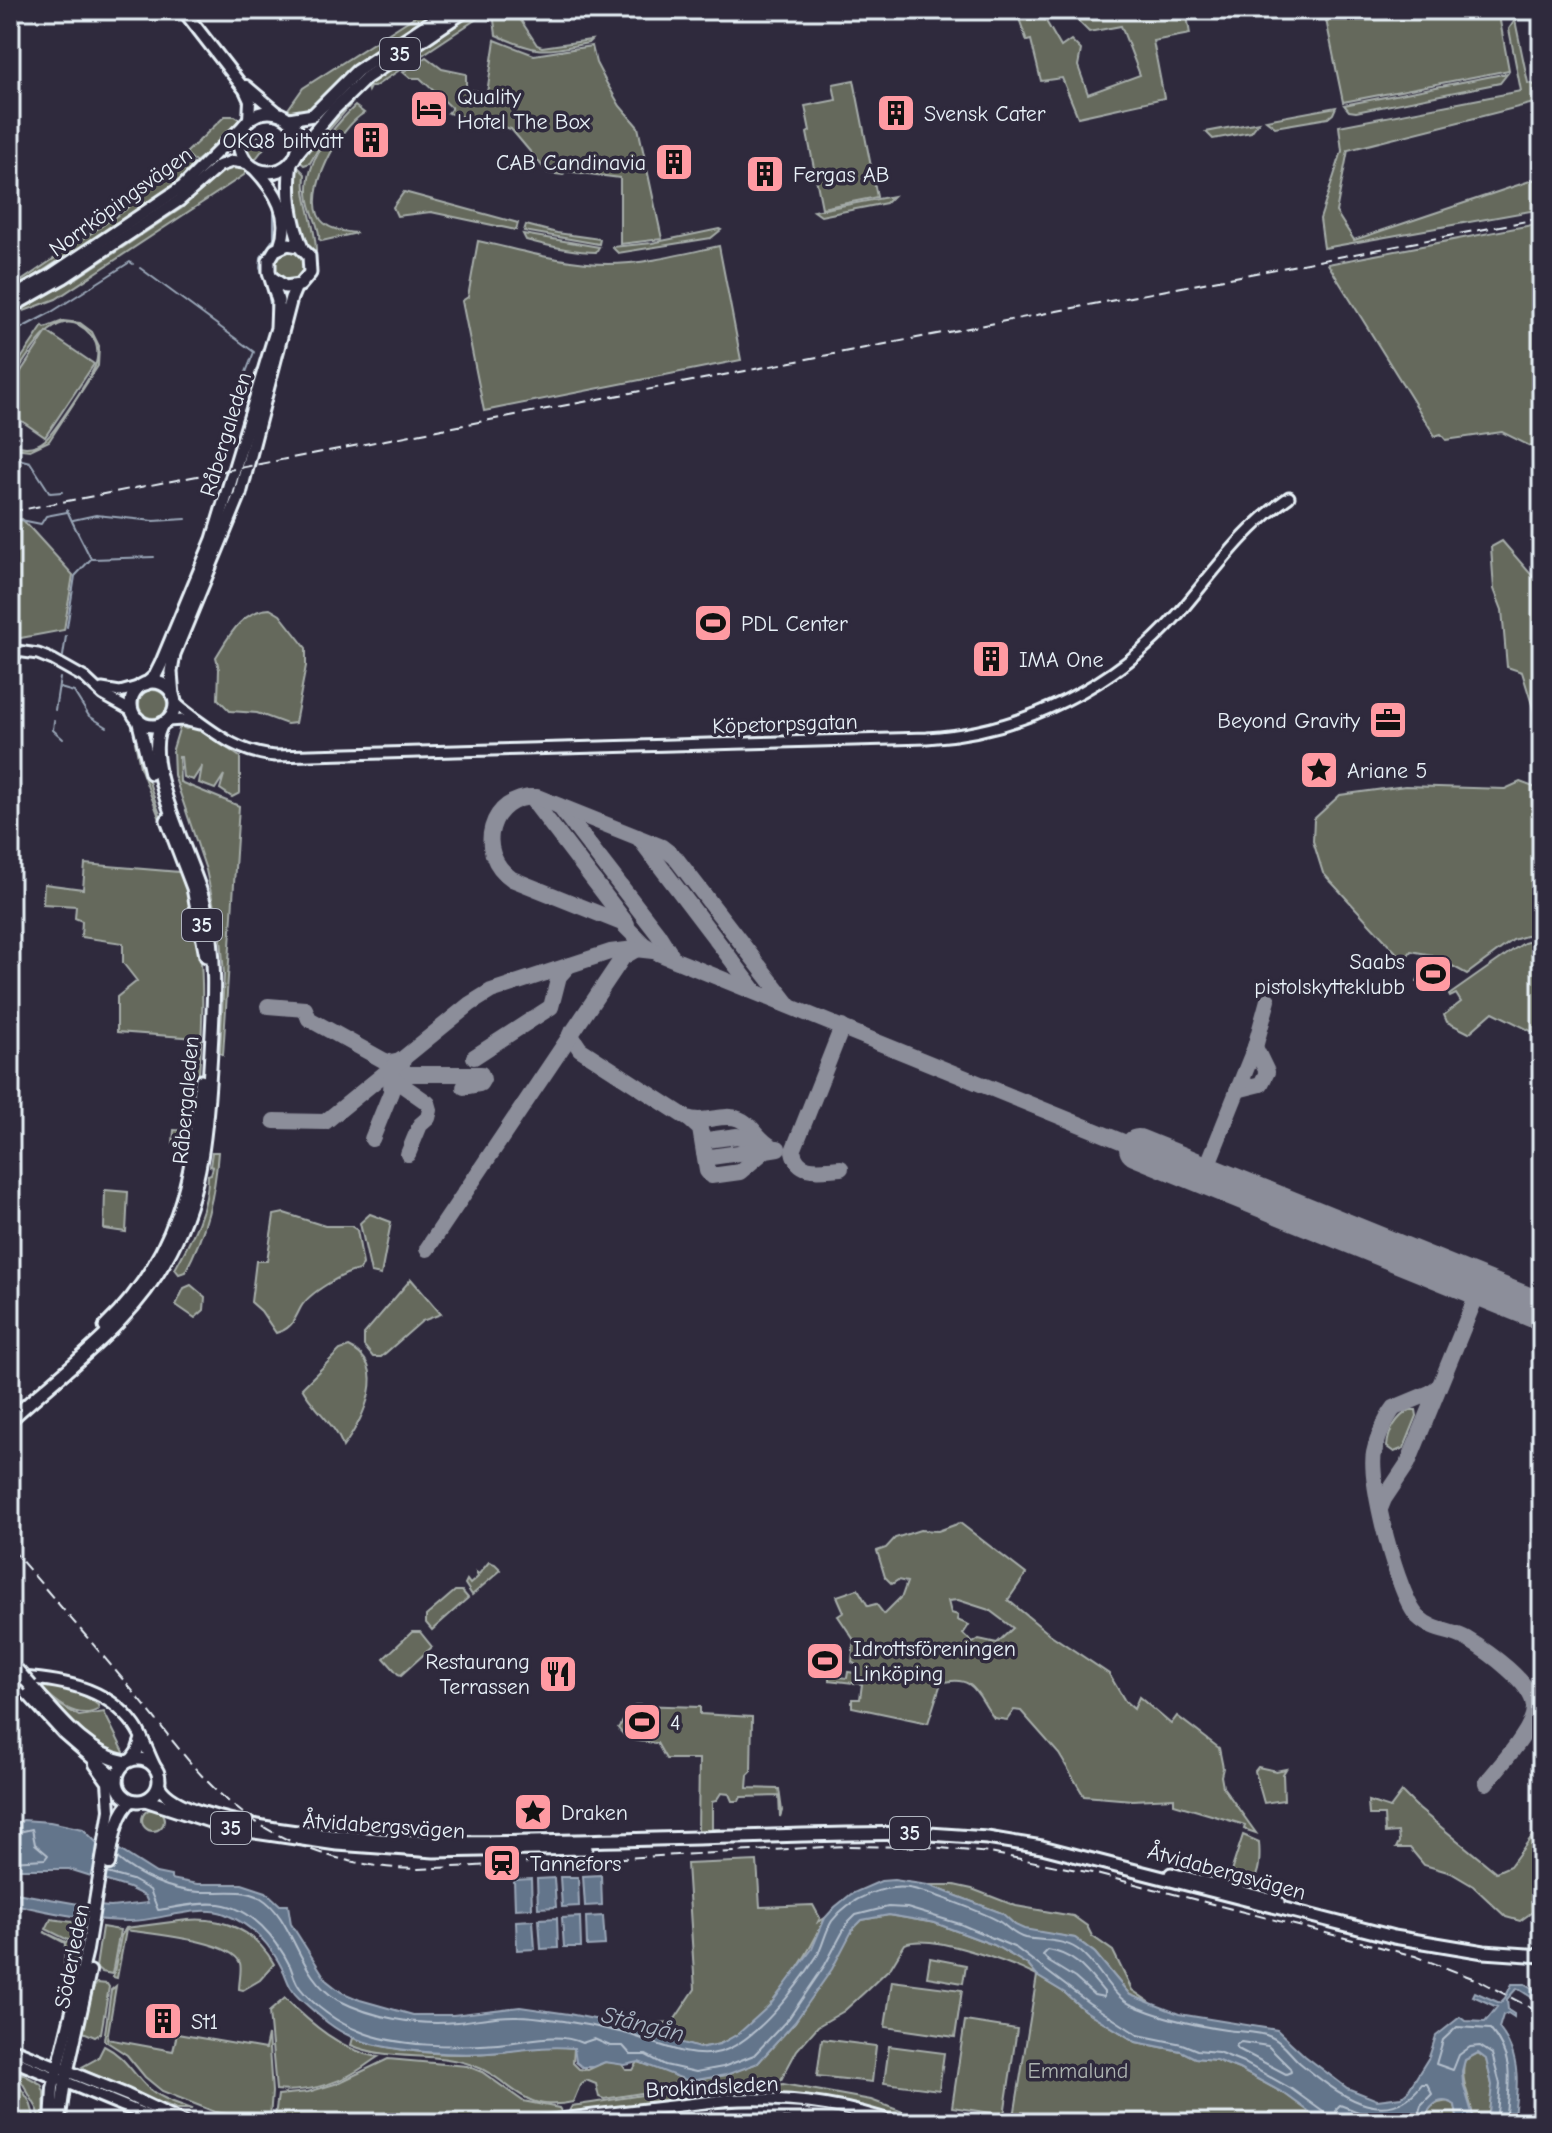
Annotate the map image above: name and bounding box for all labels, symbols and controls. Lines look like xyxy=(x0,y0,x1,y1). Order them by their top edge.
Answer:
road number: 35 xyxy=(380,38,420,70)
place label: Quality Hotel The Box xyxy=(457,84,591,135)
hotel icon: Quality Hotel The Box xyxy=(408,88,450,130)
building icon: Svensk Cater xyxy=(875,92,917,134)
place label: Svensk Cater xyxy=(924,101,1046,127)
building icon: OKQ8 biltvätt xyxy=(350,119,392,161)
place label: OKQ8 biltvätt xyxy=(223,128,344,154)
street label: Norrköpingsvägen xyxy=(44,141,197,262)
building icon: CAB Candinavia xyxy=(653,141,695,183)
place label: CAB Candinavia xyxy=(496,150,646,176)
building icon: Fergas AB xyxy=(744,153,786,195)
place label: Fergas AB xyxy=(793,162,889,188)
street label: Råbergaleden xyxy=(195,369,257,500)
sports icon: PDL Center xyxy=(692,602,734,644)
place label: PDL Center xyxy=(741,611,848,637)
building icon: IMA One xyxy=(970,638,1012,680)
place label: IMA One xyxy=(1019,647,1104,673)
office icon: Beyond Gravity xyxy=(1367,699,1409,741)
street label: Köpetorpsgatan xyxy=(712,708,858,740)
place label: Beyond Gravity xyxy=(1217,708,1360,734)
place icon: Ariane 5 xyxy=(1298,749,1340,791)
place label: Ariane 5 xyxy=(1347,758,1427,784)
road number: 35 xyxy=(182,909,222,941)
place label: Saabs pistolskytteklubb xyxy=(1254,949,1405,1000)
sports icon: Saabs pistolskytteklubb xyxy=(1412,953,1454,995)
street label: Råbergaleden xyxy=(167,1035,205,1165)
place label: Idrottsföreningen Linköping xyxy=(853,1636,1016,1687)
sports icon: Idrottsföreningen Linköping xyxy=(804,1640,846,1682)
place label: Restaurang Terrassen xyxy=(425,1649,530,1700)
restaurant icon: Restaurang Terrassen xyxy=(537,1653,579,1695)
sports icon: 4 xyxy=(621,1701,663,1743)
place label: 4 xyxy=(670,1710,681,1736)
place icon: Draken xyxy=(512,1791,554,1833)
place label: Draken xyxy=(561,1800,628,1826)
street label: Åtvidabergsvägen xyxy=(302,1805,466,1845)
road number: 35 xyxy=(211,1812,251,1844)
road number: 35 xyxy=(890,1817,930,1849)
street label: Åtvidabergsvägen xyxy=(1145,1836,1309,1906)
station icon: Tannefors xyxy=(481,1842,523,1884)
place label: Tannefors xyxy=(530,1851,621,1877)
street label: Söderleden xyxy=(49,1902,95,2011)
building icon: St1 xyxy=(142,2000,184,2042)
water label: Stångån xyxy=(599,2000,687,2048)
place label: St1 xyxy=(191,2009,218,2035)
park label: Emmalund xyxy=(1028,2058,1128,2084)
street label: Brokindsleden xyxy=(645,2071,779,2103)

